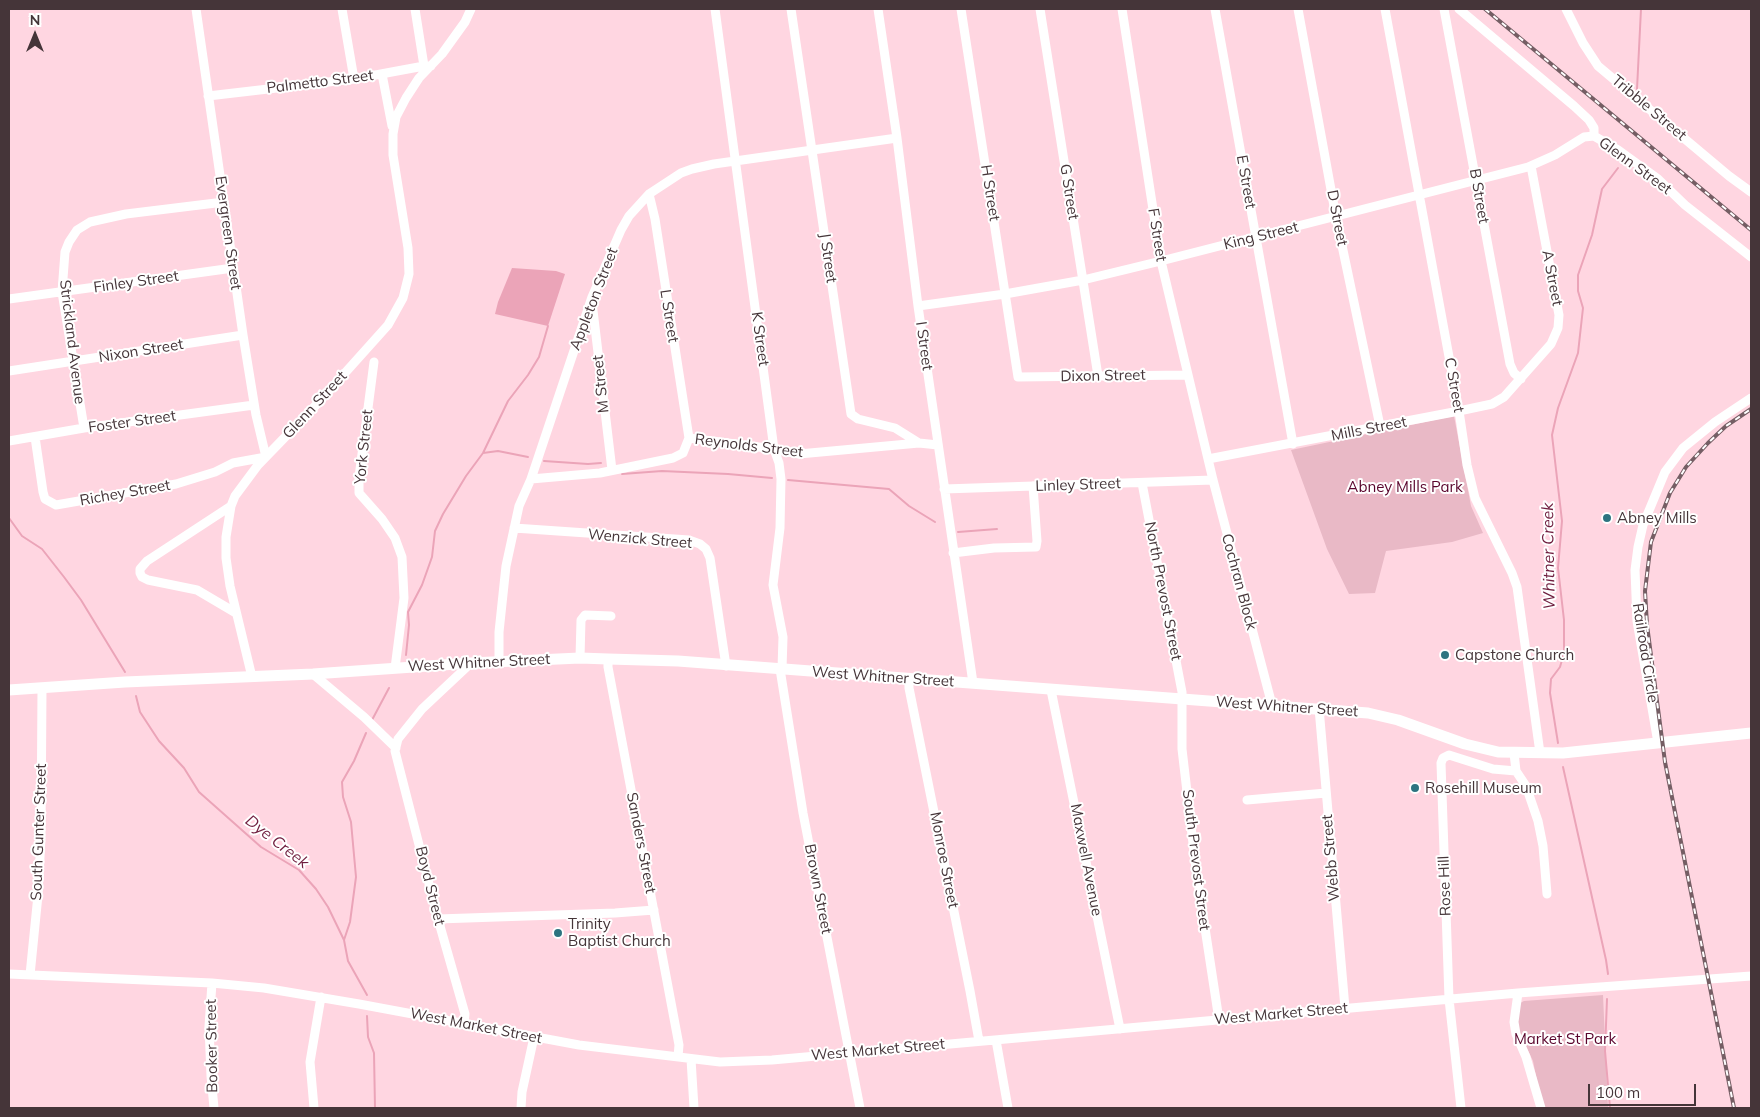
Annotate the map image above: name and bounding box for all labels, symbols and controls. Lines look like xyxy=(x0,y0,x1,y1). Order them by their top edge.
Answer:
north arrow xyxy=(10,10,60,60)
text: N xyxy=(30,11,40,29)
street label: Palmetto Street xyxy=(266,67,374,97)
street label: Tribble Street xyxy=(1608,72,1690,144)
street label: Glenn Street xyxy=(1595,134,1675,198)
street label: E Street xyxy=(1232,154,1260,210)
street label: H Street xyxy=(977,163,1003,223)
street label: G Street xyxy=(1056,163,1082,221)
street label: B Street xyxy=(1465,167,1493,225)
street label: Evergreen Street xyxy=(211,175,245,291)
street label: D Street xyxy=(1323,189,1351,247)
street label: F Street xyxy=(1144,207,1170,263)
street label: King Street xyxy=(1222,218,1300,254)
street label: J Street xyxy=(816,232,840,284)
street label: Appleton Street xyxy=(566,245,622,353)
street label: A Street xyxy=(1538,249,1566,307)
street label: Finley Street xyxy=(92,267,180,297)
street label: Strickland Avenue xyxy=(55,279,89,405)
street label: L Street xyxy=(656,288,682,344)
street label: K Street xyxy=(747,311,773,367)
street label: I Street xyxy=(912,320,936,372)
street label: Nixon Street xyxy=(97,335,185,367)
street label: M Street xyxy=(589,354,613,414)
street label: C Street xyxy=(1440,356,1468,414)
street label: Dixon Street xyxy=(1060,366,1146,386)
street label: Glenn Street xyxy=(279,368,351,442)
street label: Foster Street xyxy=(87,407,177,437)
street label: York Street xyxy=(351,409,377,485)
street label: Mills Street xyxy=(1330,413,1408,445)
street label: Reynolds Street xyxy=(694,430,804,462)
street label: Linley Street xyxy=(1035,475,1121,495)
street label: Richey Street xyxy=(78,476,172,510)
park label: Abney Mills Park xyxy=(1347,478,1463,496)
water label: Whitner Creek xyxy=(1538,502,1560,610)
place label: Abney Mills xyxy=(1617,509,1697,527)
marker: Abney Mills xyxy=(1601,512,1613,524)
street label: North Prevost Street xyxy=(1141,520,1185,662)
street label: Wenzick Street xyxy=(587,525,693,553)
street label: Cochran Block xyxy=(1217,532,1261,632)
street label: Railroad Circle xyxy=(1628,602,1662,704)
place label: Capstone Church xyxy=(1455,646,1574,664)
marker: Capstone Church xyxy=(1439,649,1451,661)
street label: West Whitner Street xyxy=(407,650,551,676)
street label: West Whitner Street xyxy=(811,663,955,691)
street label: West Whitner Street xyxy=(1215,693,1359,721)
street label: South Gunter Street xyxy=(28,763,50,901)
place label: Rosehill Museum xyxy=(1425,779,1542,797)
marker: Rosehill Museum xyxy=(1409,782,1421,794)
street label: South Prevost Street xyxy=(1178,788,1214,932)
street label: Sanders Street xyxy=(622,791,660,895)
street label: Maxwell Avenue xyxy=(1066,802,1106,918)
street label: Monroe Street xyxy=(926,810,962,910)
water label: Dye Creek xyxy=(241,811,313,873)
street label: Webb Street xyxy=(1318,814,1344,902)
street label: Brown Street xyxy=(800,843,836,935)
street label: Boyd Street xyxy=(411,845,449,927)
street label: Rose Hill xyxy=(1435,855,1455,917)
place label: Trinity Baptist Church xyxy=(568,915,671,950)
marker: Trinity Baptist Church xyxy=(552,927,564,939)
street label: Booker Street xyxy=(202,999,222,1093)
street label: West Market Street xyxy=(1213,999,1349,1029)
street label: West Market Street xyxy=(408,1004,544,1048)
park label: Market St Park xyxy=(1514,1030,1616,1048)
street label: West Market Street xyxy=(810,1035,946,1065)
scale bar xyxy=(1590,1074,1698,1106)
text: 100 m xyxy=(1596,1083,1640,1102)

